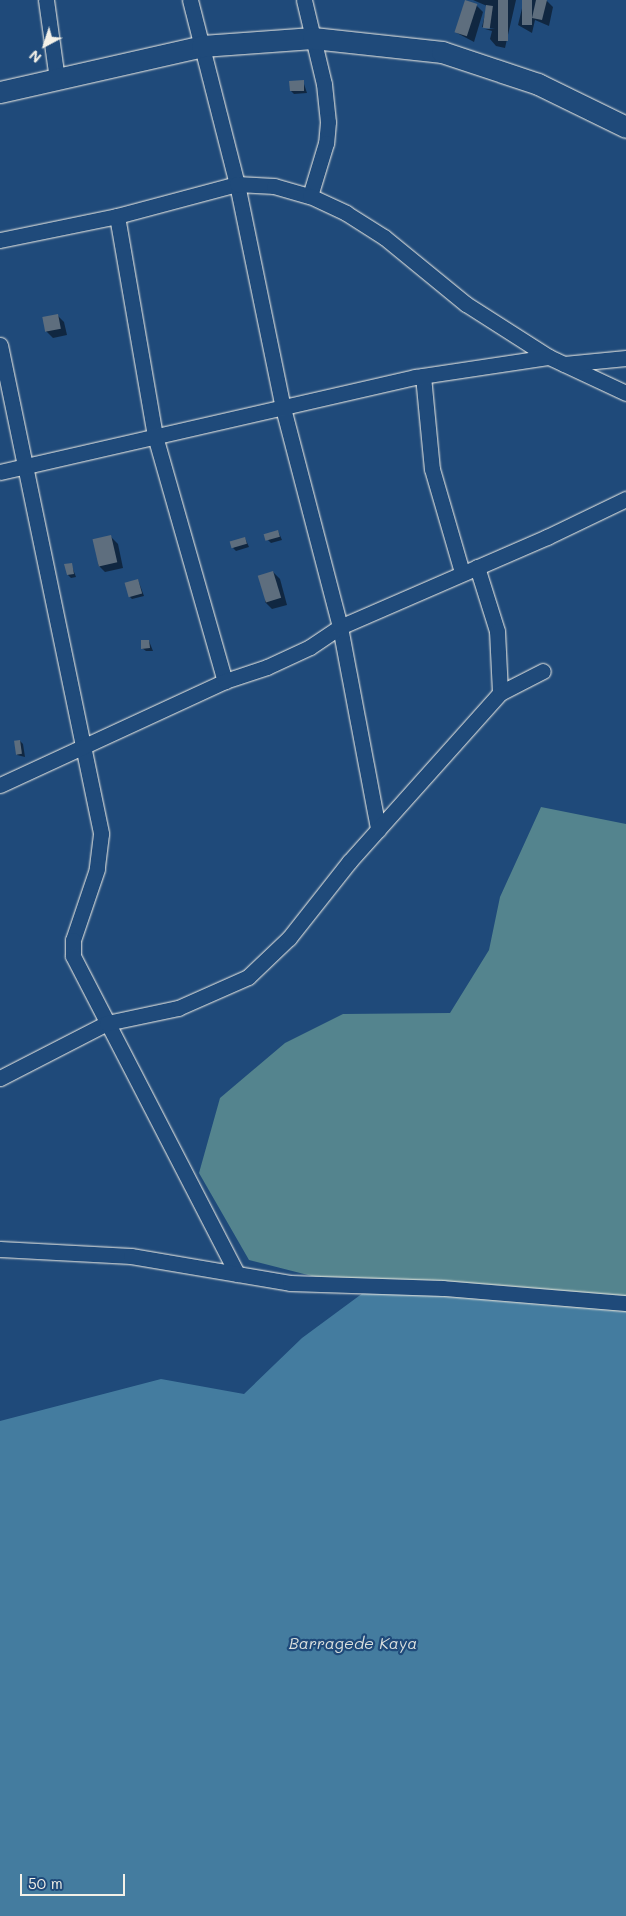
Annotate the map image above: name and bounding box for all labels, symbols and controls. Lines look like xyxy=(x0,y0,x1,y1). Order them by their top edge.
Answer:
north arrow xyxy=(20,20,70,70)
text: N xyxy=(25,46,45,68)
water label: Barragede Kaya xyxy=(289,1633,417,1653)
scale bar xyxy=(22,1864,128,1896)
text: 50 m xyxy=(28,1873,63,1893)

